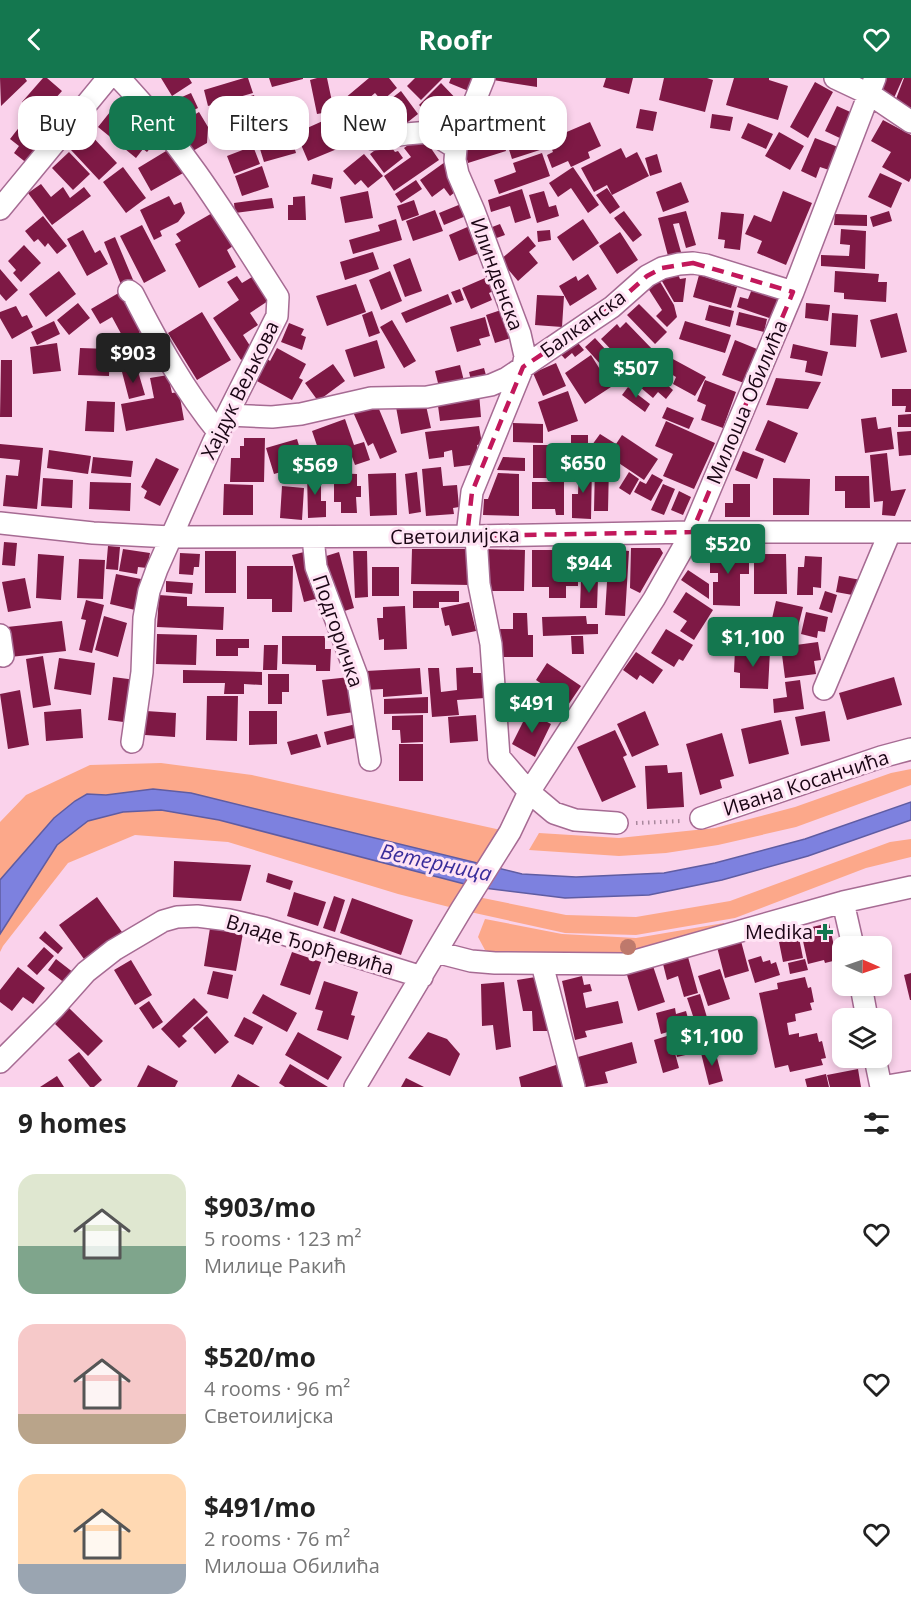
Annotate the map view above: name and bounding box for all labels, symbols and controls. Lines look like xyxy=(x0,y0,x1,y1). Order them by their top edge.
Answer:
text: Roofr xyxy=(419,21,492,58)
icon: back xyxy=(18,23,51,56)
icon: heart xyxy=(860,23,893,56)
chip: Buy xyxy=(18,96,97,150)
chip: Rent xyxy=(109,96,196,150)
chip: Filters xyxy=(208,96,309,150)
chip: New xyxy=(321,96,407,150)
chip: Apartment xyxy=(419,96,567,150)
street label: Илинденска xyxy=(465,214,530,334)
street label: Балканска xyxy=(534,283,631,364)
street label: Хајдук Вељкова xyxy=(194,316,285,463)
street label: Милоша Обилића xyxy=(700,316,793,488)
pin: $903 xyxy=(97,333,169,384)
text: $903 xyxy=(110,339,156,366)
pin: $507 xyxy=(600,348,672,399)
text: $507 xyxy=(613,354,659,381)
pin: $650 xyxy=(547,443,619,494)
pin: $569 xyxy=(279,445,351,496)
text: $650 xyxy=(560,449,606,476)
text: $569 xyxy=(292,451,338,478)
street label: Светоилијска xyxy=(390,521,520,550)
pin: $520 xyxy=(692,524,764,575)
text: $520 xyxy=(705,530,751,557)
pin: $944 xyxy=(553,543,625,594)
text: $944 xyxy=(566,549,612,576)
street label: Подгоричка xyxy=(307,571,370,691)
pin: $1,100 xyxy=(704,617,802,668)
text: $1,100 xyxy=(722,623,784,650)
pin: $491 xyxy=(496,683,568,734)
text: $491 xyxy=(509,689,555,716)
street label: Ивана Косанчића xyxy=(720,743,892,822)
water label: Ветерница xyxy=(378,837,494,887)
street label: Владе Ђорђевића xyxy=(223,908,397,981)
place label: Medika xyxy=(745,918,813,945)
marker: Medika xyxy=(818,925,832,939)
north arrow xyxy=(832,936,892,996)
map controls xyxy=(832,936,892,1068)
button: layers xyxy=(832,1008,892,1068)
pin: $1,100 xyxy=(663,1016,761,1067)
text: $1,100 xyxy=(681,1022,743,1049)
text: 9 homes xyxy=(18,1105,127,1141)
icon: filters xyxy=(860,1107,893,1140)
text: $903/mo xyxy=(204,1189,316,1225)
icon: home xyxy=(66,1198,138,1270)
icon: heart xyxy=(860,1218,893,1251)
text: 5 rooms · 123 m² xyxy=(204,1225,362,1252)
text: Милице Ракић xyxy=(204,1252,346,1279)
text: $520/mo xyxy=(204,1339,316,1375)
icon: home xyxy=(66,1348,138,1420)
icon: heart xyxy=(860,1368,893,1401)
text: 4 rooms · 96 m² xyxy=(204,1375,350,1402)
text: Светоилијска xyxy=(204,1402,334,1429)
text: $491/mo xyxy=(204,1489,316,1525)
icon: home xyxy=(66,1498,138,1570)
icon: heart xyxy=(860,1518,893,1551)
text: 2 rooms · 76 m² xyxy=(204,1525,350,1552)
text: Милоша Обилића xyxy=(204,1552,380,1579)

